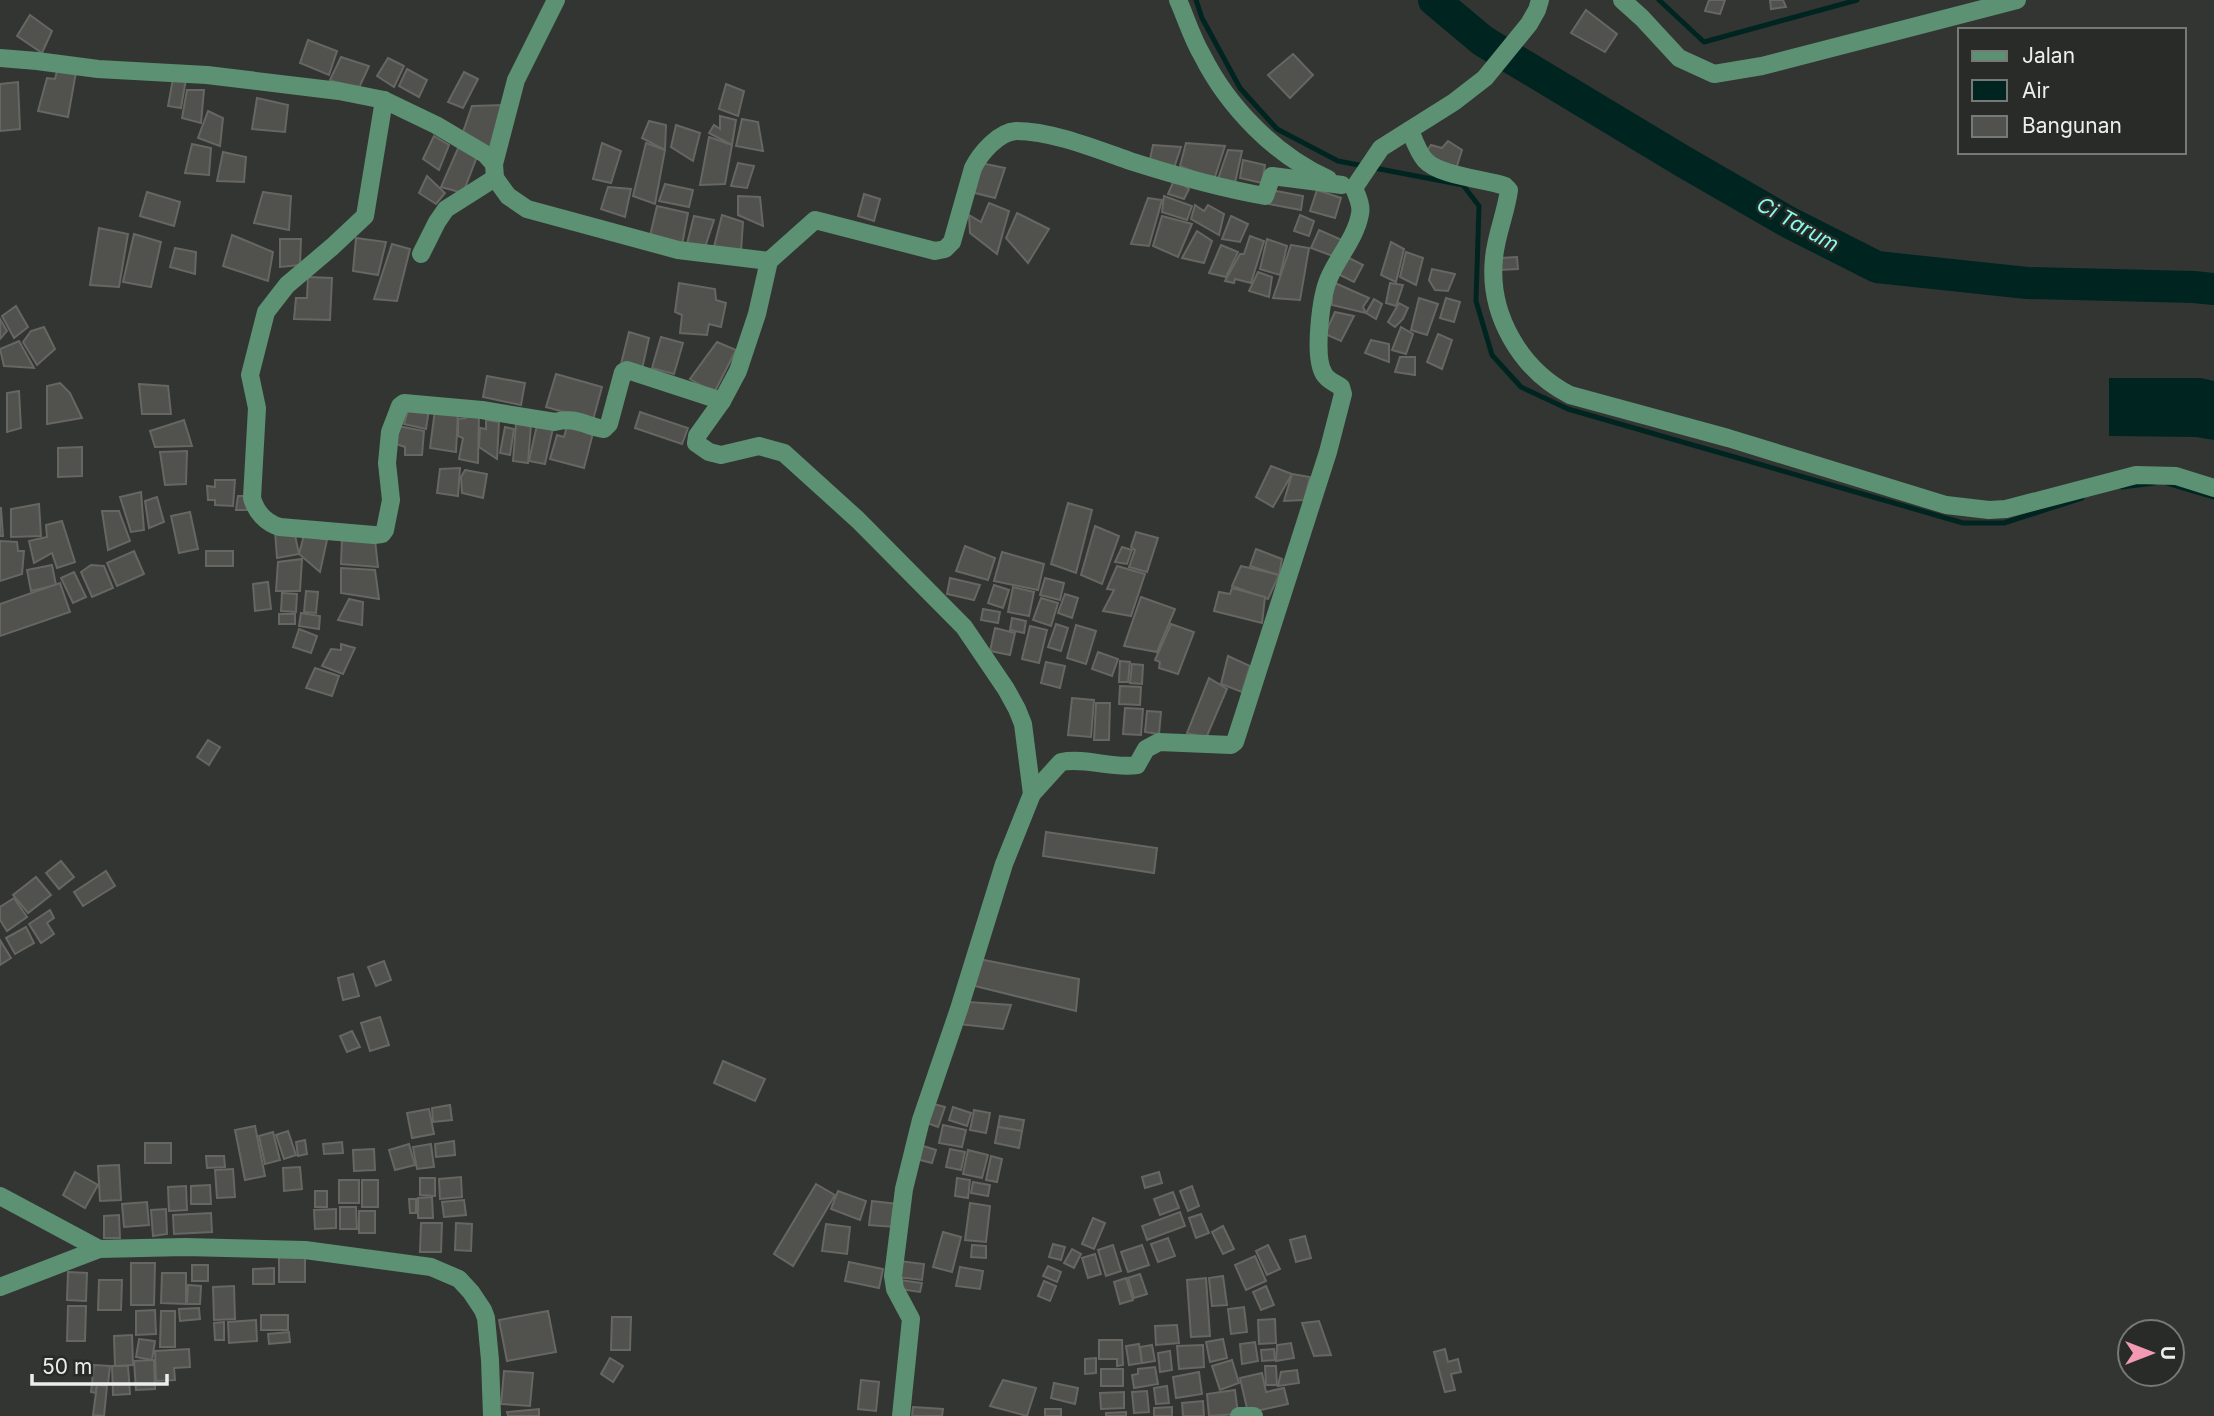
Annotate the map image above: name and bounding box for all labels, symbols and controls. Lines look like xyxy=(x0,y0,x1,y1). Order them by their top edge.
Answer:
legend xyxy=(1958,28,2186,154)
text: Jalan xyxy=(2022,43,2075,68)
text: Air xyxy=(2022,78,2050,103)
text: Bangunan xyxy=(2022,113,2122,138)
water label: Ci Tarum xyxy=(1753,191,1843,257)
north arrow xyxy=(2116,1318,2186,1388)
scale bar xyxy=(32,1342,166,1386)
text: U xyxy=(2156,1346,2179,1360)
text: 50 m xyxy=(42,1354,92,1379)

